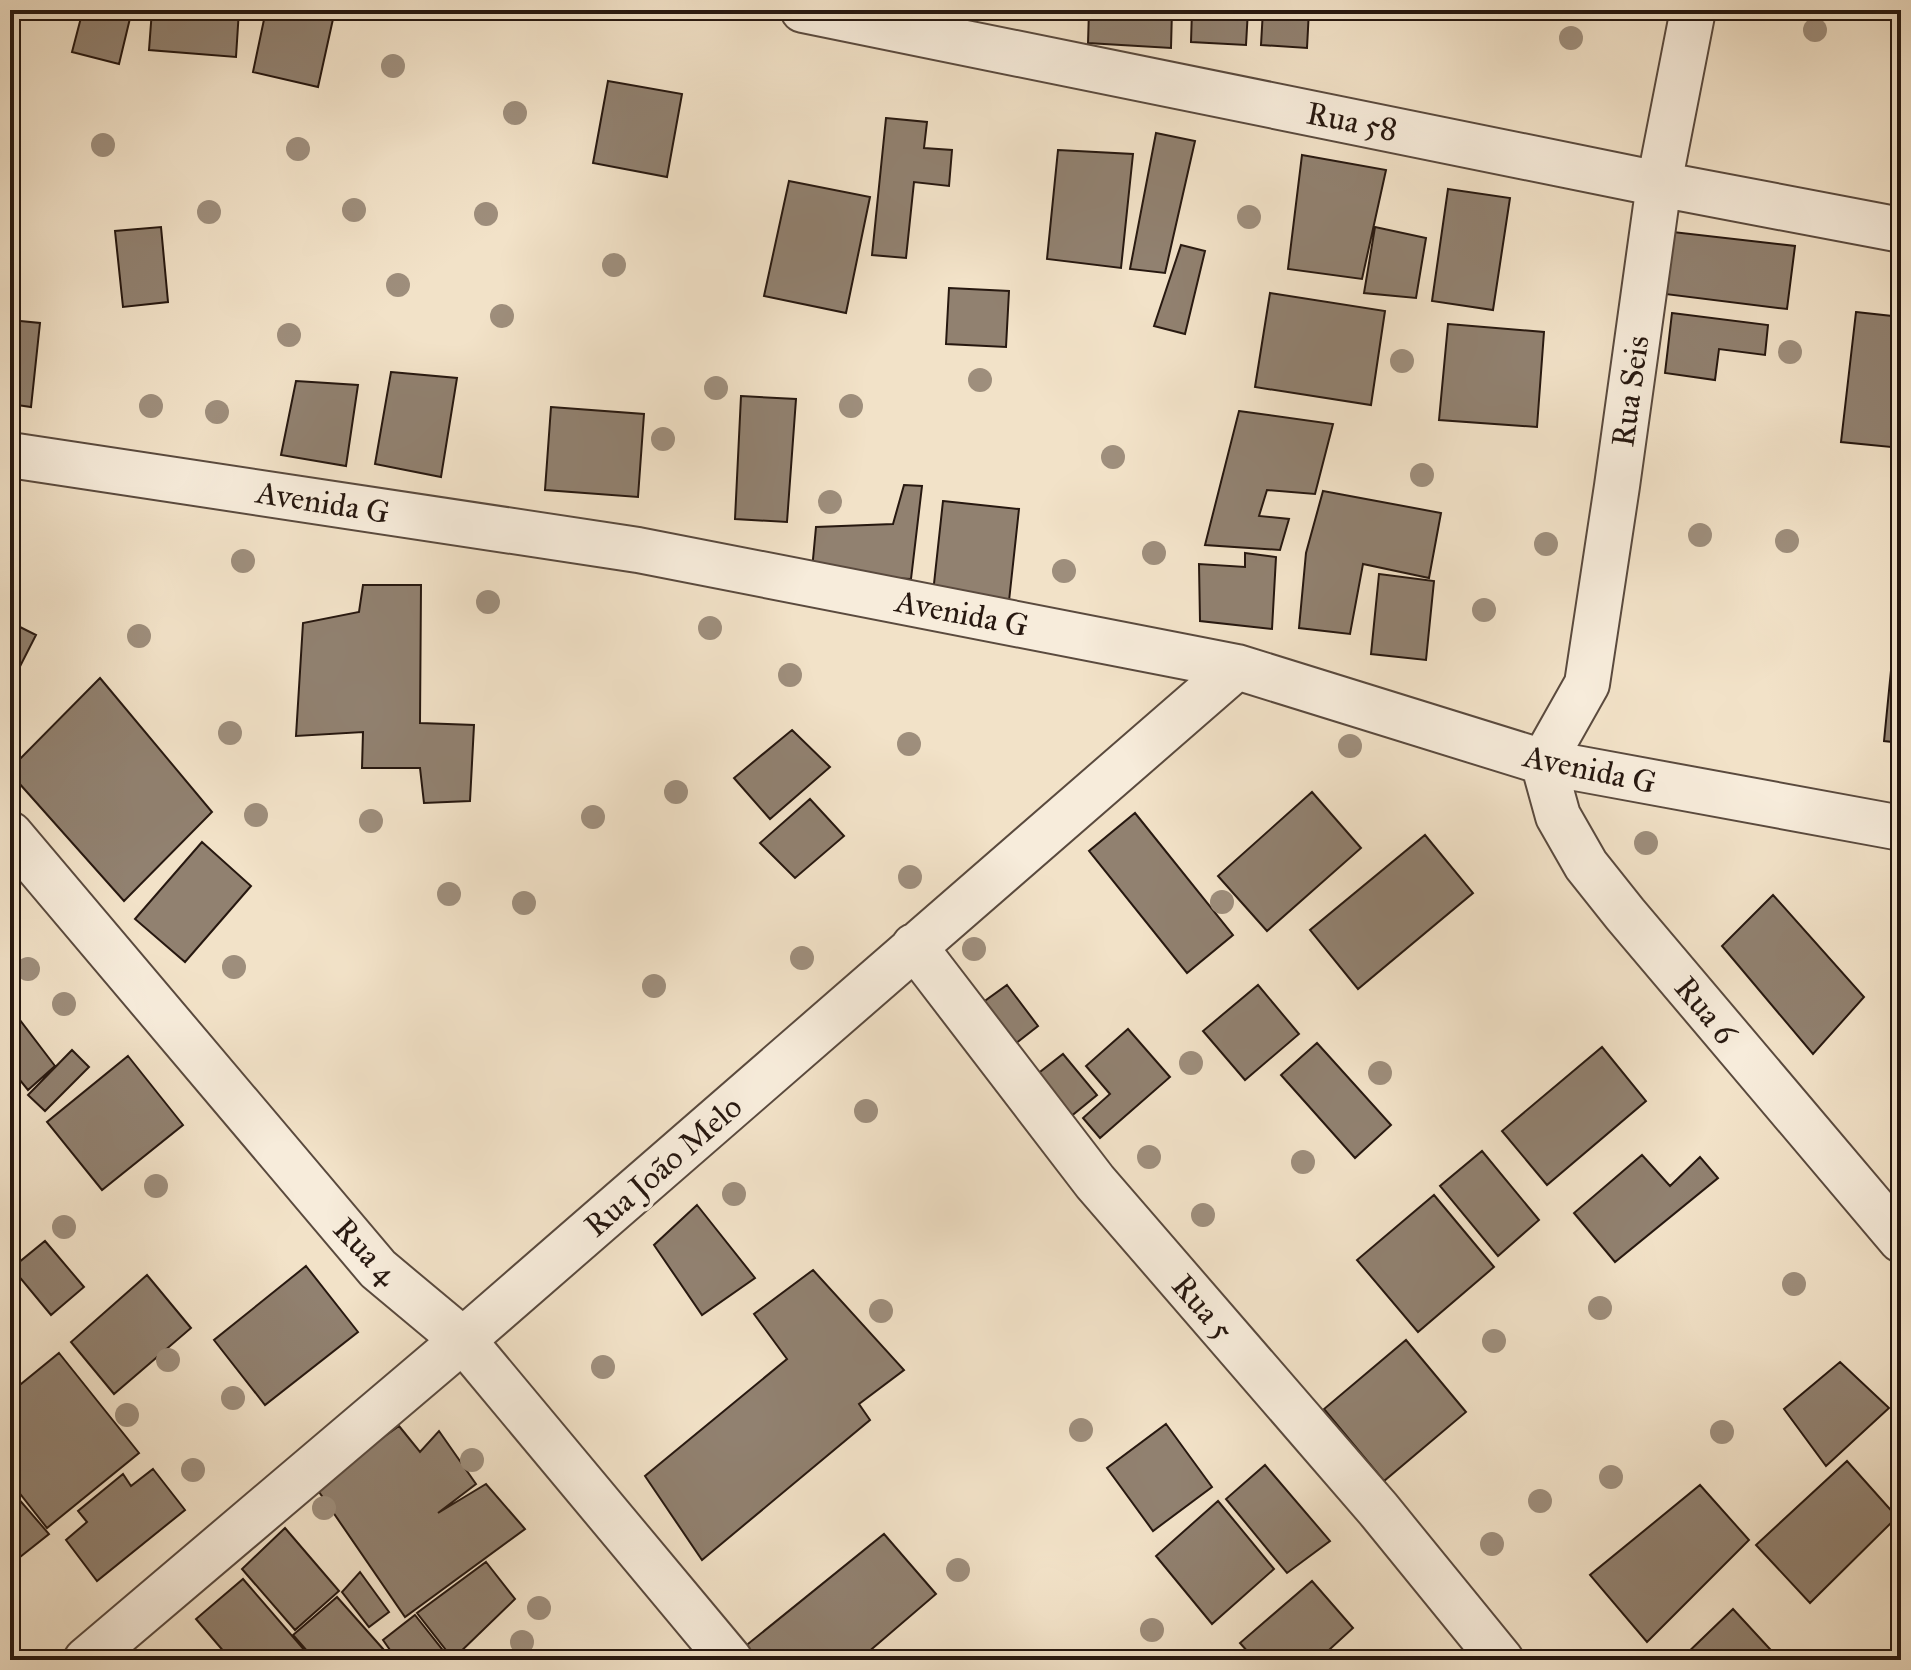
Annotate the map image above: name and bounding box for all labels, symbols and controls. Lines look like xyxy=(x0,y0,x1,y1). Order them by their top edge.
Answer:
street label: Rua 58 xyxy=(1303,94,1401,149)
street label: Rua Seis xyxy=(1603,333,1658,449)
street label: Avenida G xyxy=(252,472,392,532)
street label: Avenida G xyxy=(890,581,1032,645)
street label: Avenida G xyxy=(1518,736,1660,803)
street label: Rua 6 xyxy=(1666,969,1746,1053)
street label: Rua João Melo xyxy=(577,1087,750,1245)
street label: Rua 4 xyxy=(325,1210,407,1294)
street label: Rua 5 xyxy=(1163,1266,1242,1348)

